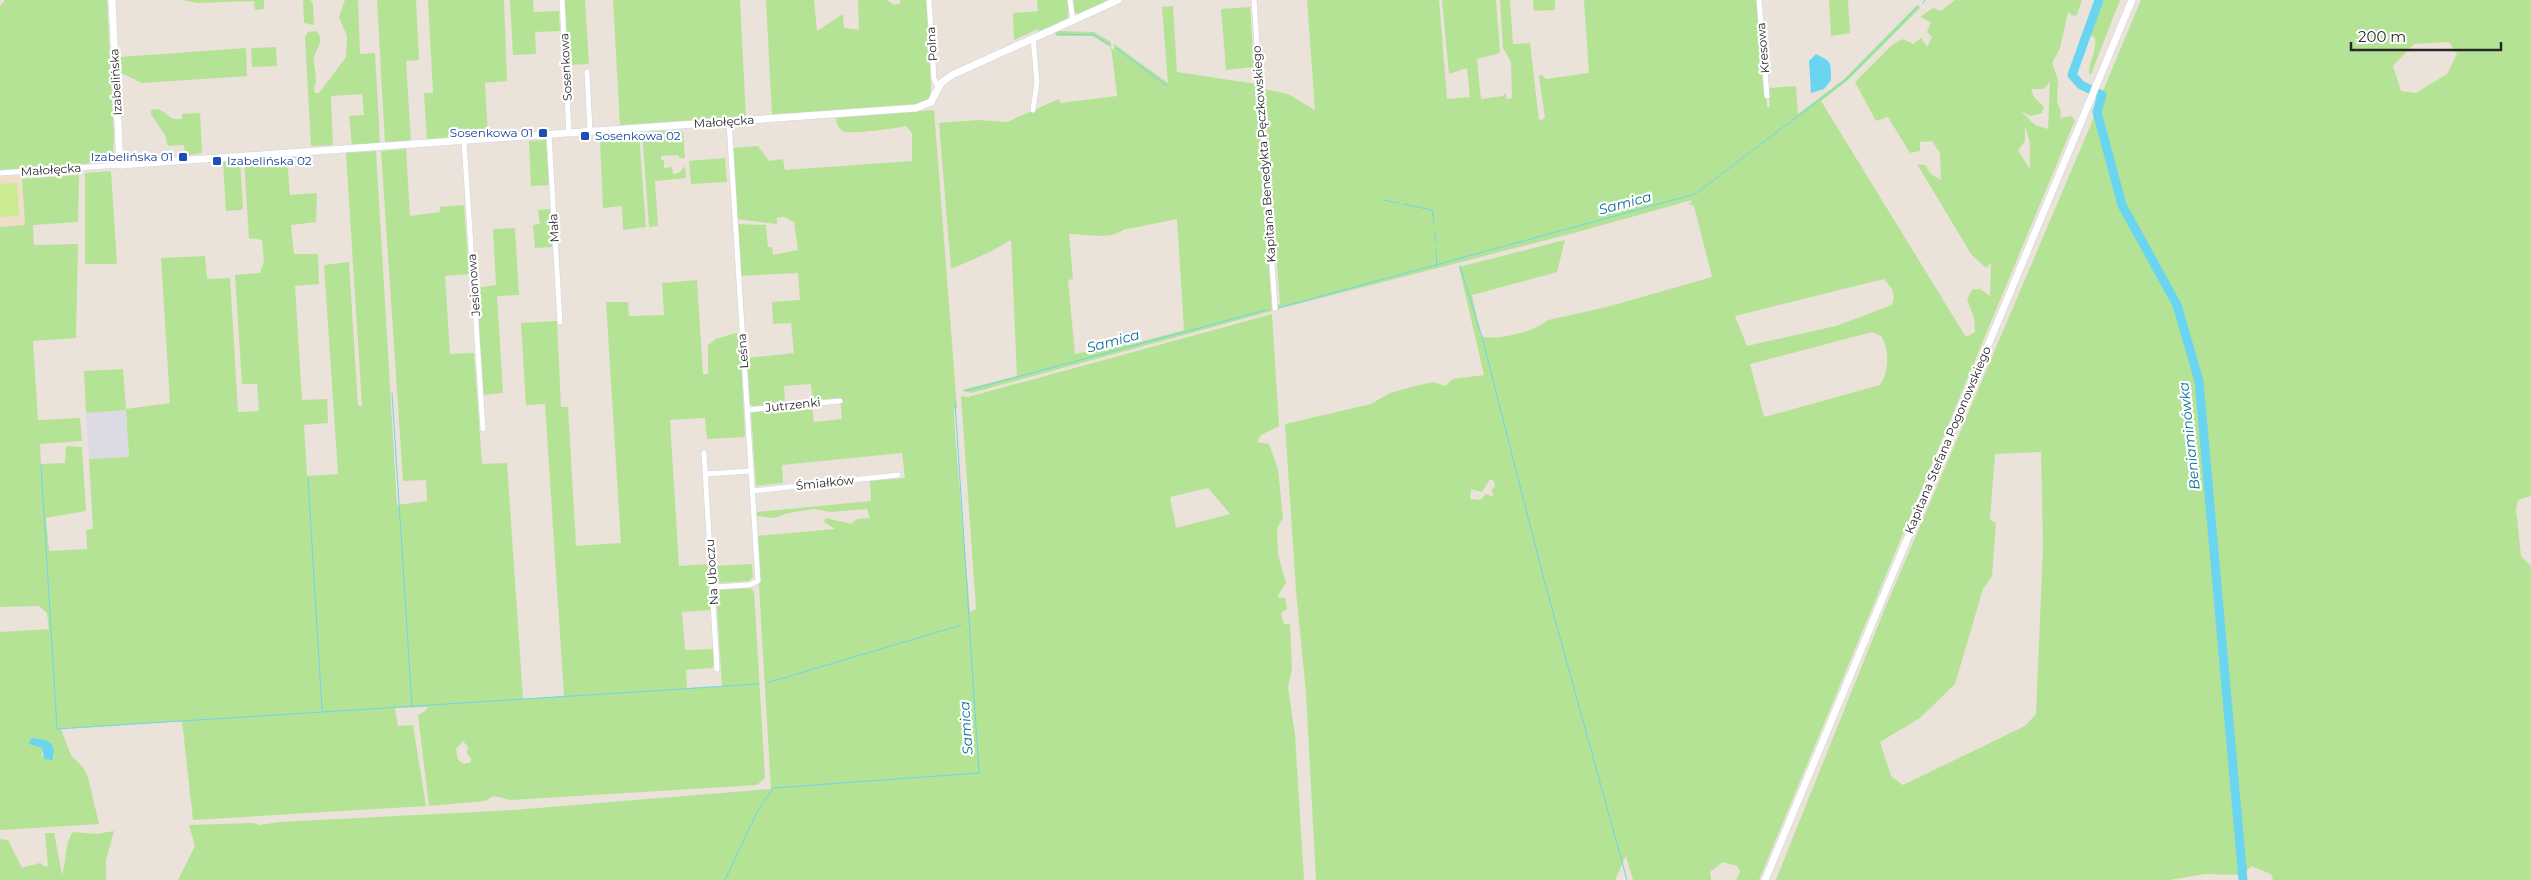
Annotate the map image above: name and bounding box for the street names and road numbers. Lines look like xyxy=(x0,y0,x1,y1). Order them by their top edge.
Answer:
street label: Kresowa xyxy=(1753,22,1772,74)
street label: Polna xyxy=(923,26,940,62)
street label: Sosenkowa xyxy=(556,33,575,101)
street label: Kapitana Benedykta Pęczkowskiego xyxy=(1248,45,1279,263)
street label: Izabelińska xyxy=(106,48,125,116)
street label: Małołęcka xyxy=(693,112,755,131)
street label: Małołęcka xyxy=(20,160,82,179)
street label: Mała xyxy=(545,213,562,243)
street label: Jesionowa xyxy=(464,253,483,318)
street label: Leśna xyxy=(734,333,751,369)
street label: Kapitana Stefana Pogonowskiego xyxy=(1901,344,1994,536)
street label: Jutrzenki xyxy=(764,394,821,415)
street label: Śmiałków xyxy=(795,472,855,493)
street label: Na Uboczu xyxy=(702,539,721,605)

